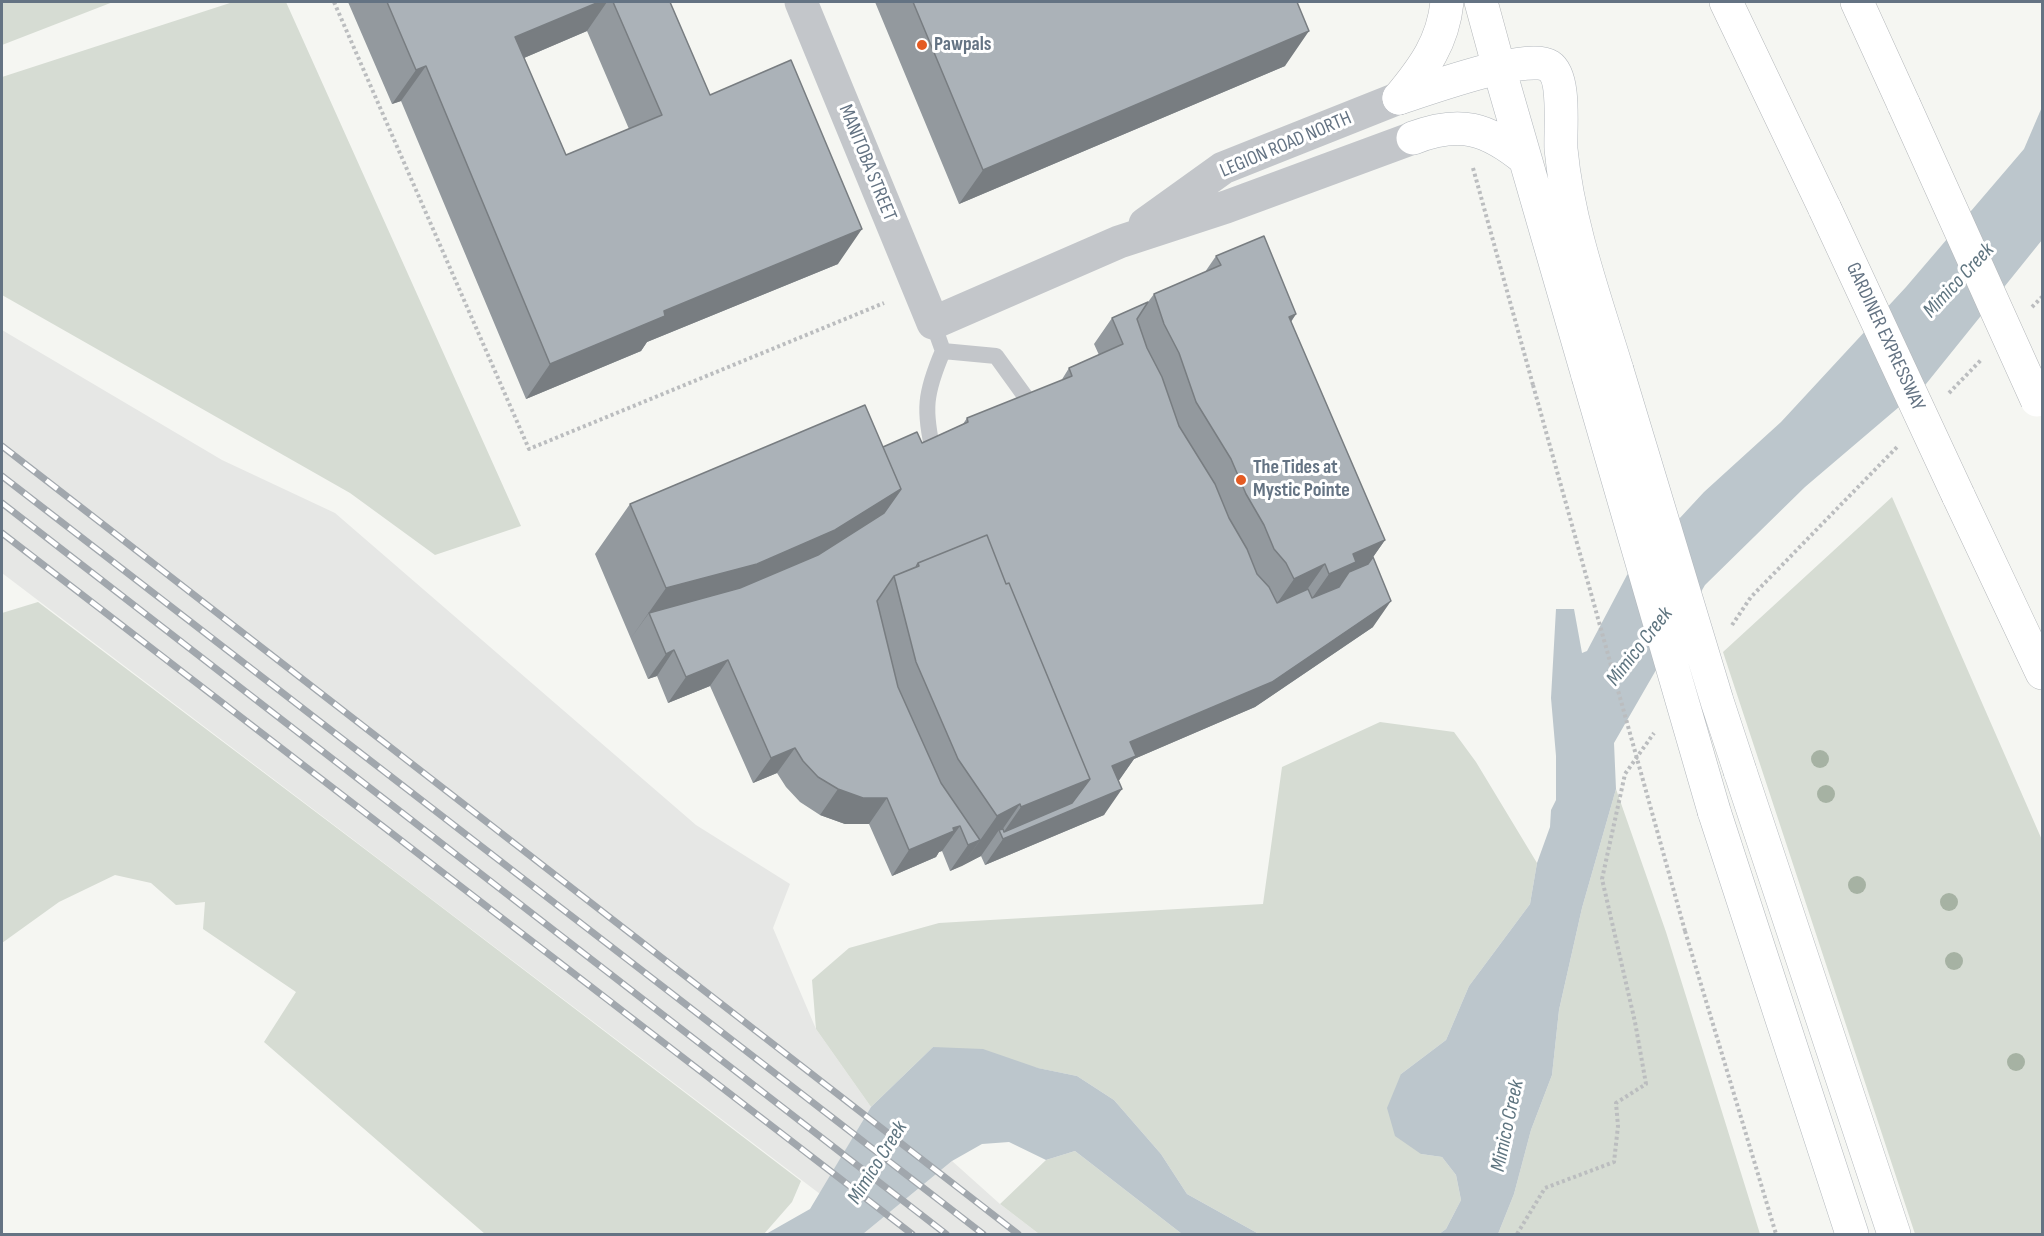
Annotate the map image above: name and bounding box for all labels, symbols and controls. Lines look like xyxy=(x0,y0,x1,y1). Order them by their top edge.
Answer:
place label: Pawpals xyxy=(934,33,992,57)
marker: Pawpals xyxy=(915,38,929,52)
street label: MANITOBA STREET xyxy=(833,101,901,225)
street label: LEGION ROAD NORTH xyxy=(1217,107,1355,183)
water label: Mimico Creek xyxy=(1918,238,2000,324)
street label: GARDINER EXPRESSWAY xyxy=(1840,259,1930,415)
place label: The Tides at Mystic Pointe xyxy=(1253,456,1350,503)
marker: The Tides at Mystic Pointe xyxy=(1234,473,1248,487)
water label: Mimico Creek xyxy=(1601,603,1679,691)
water label: Mimico Creek xyxy=(1486,1078,1530,1174)
water label: Mimico Creek xyxy=(843,1117,913,1209)

